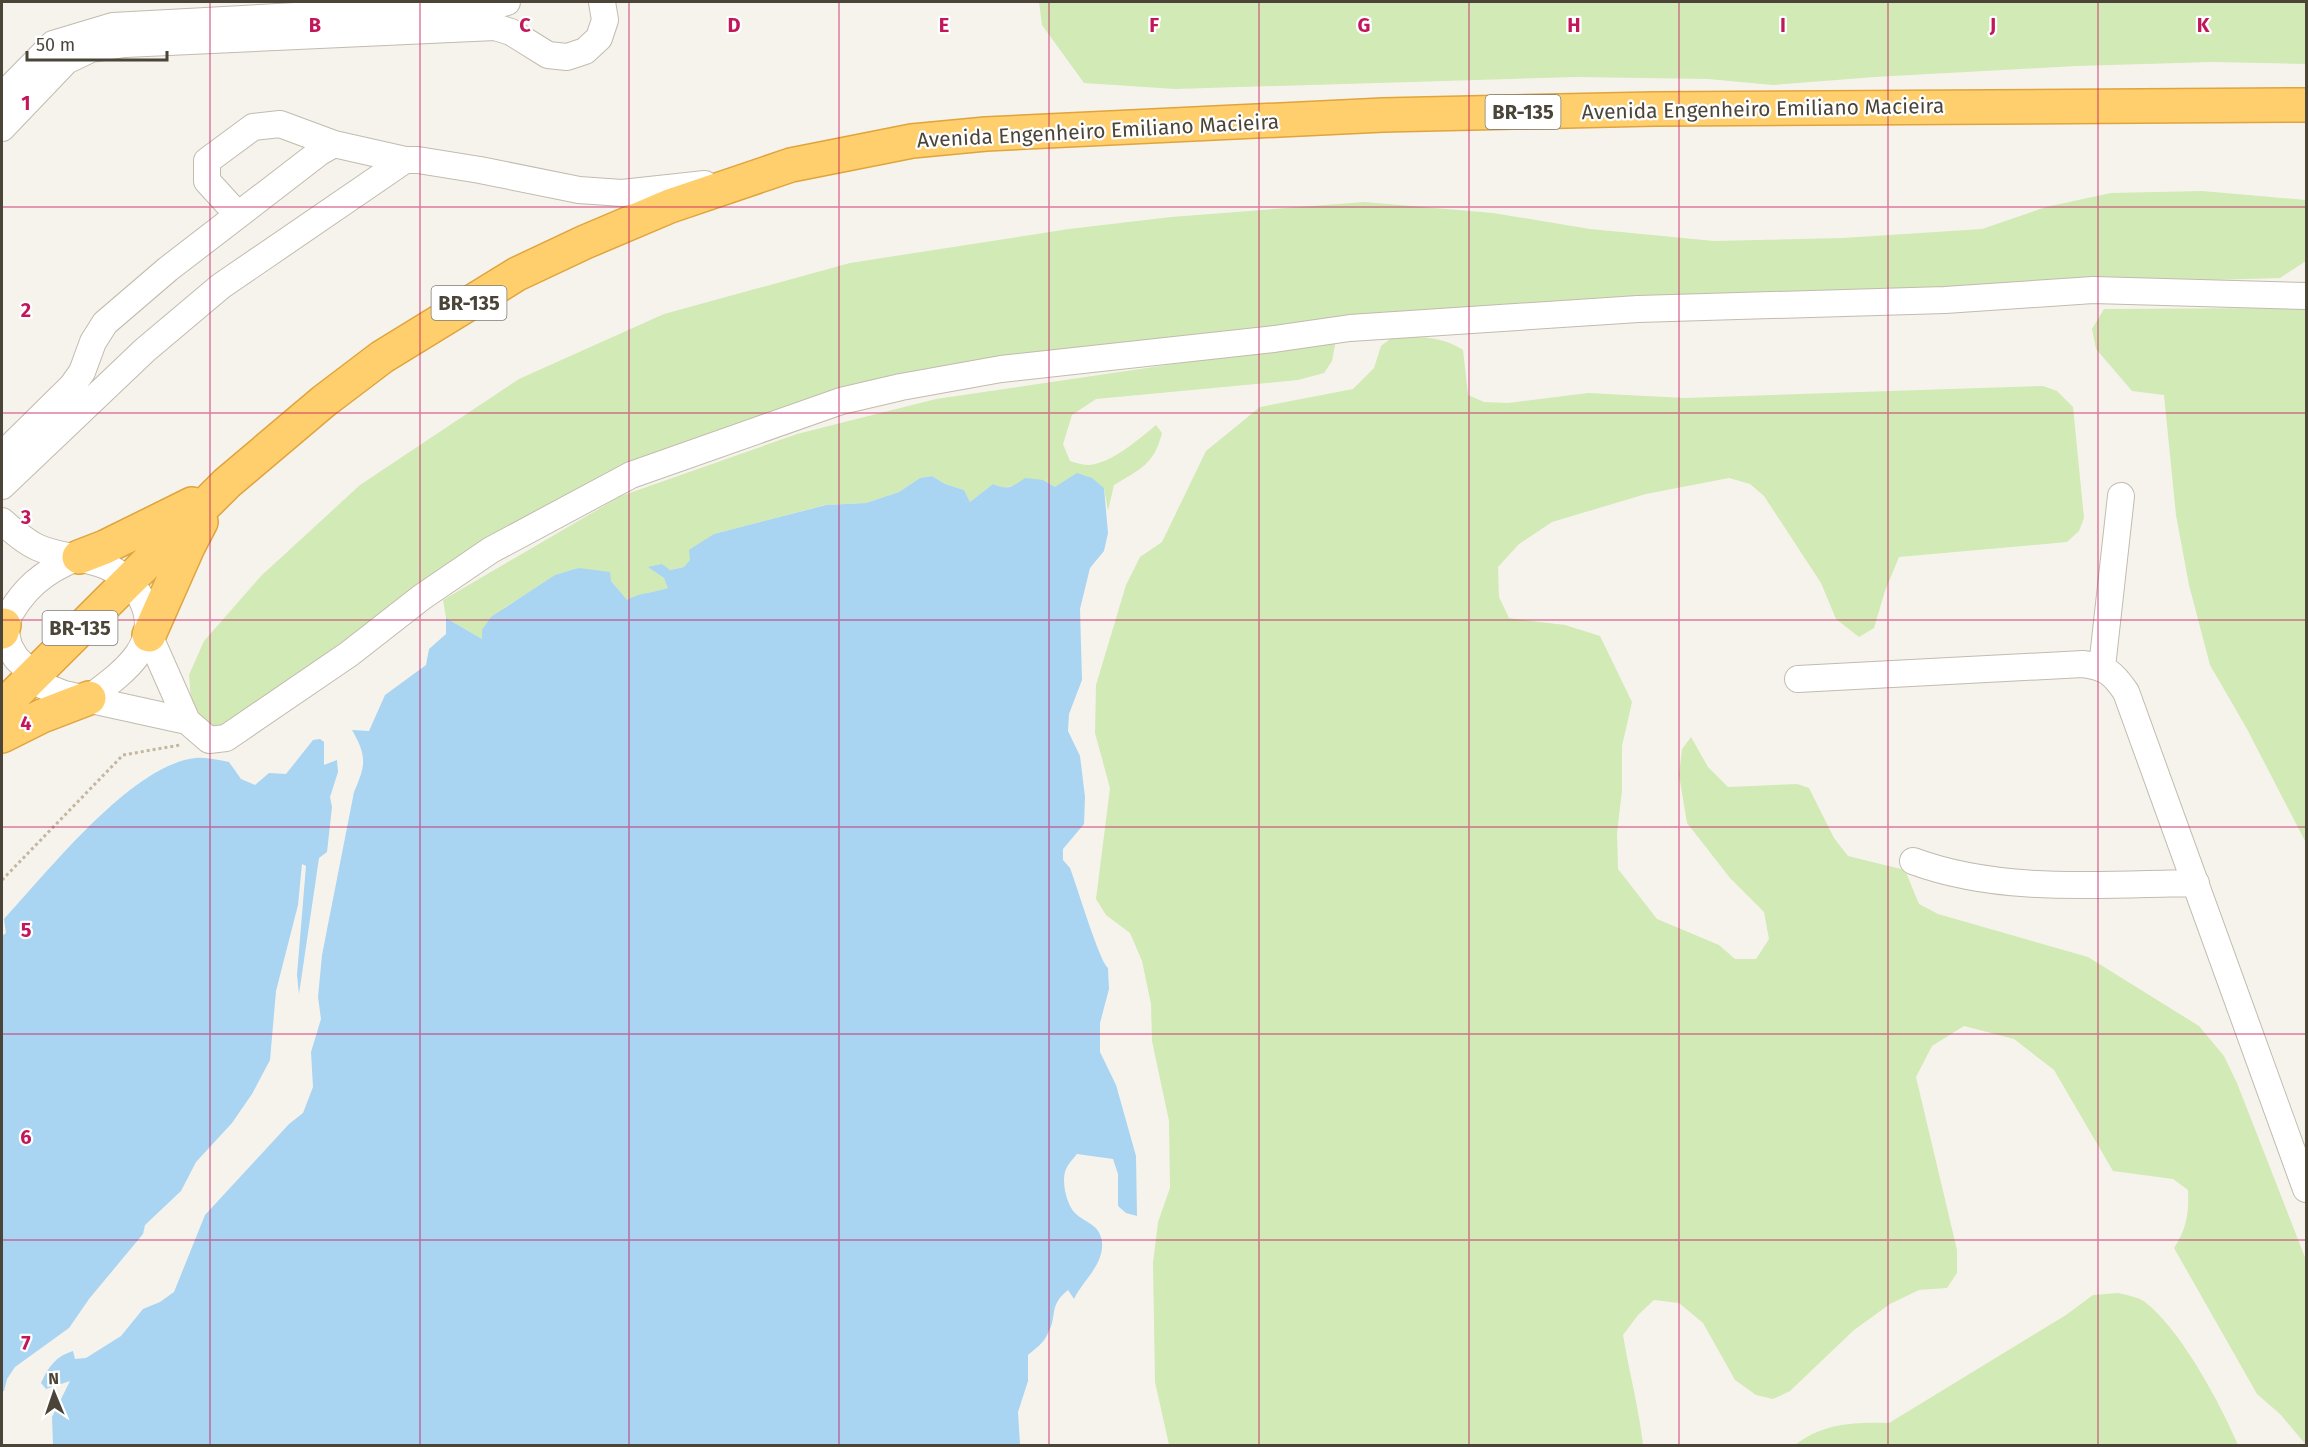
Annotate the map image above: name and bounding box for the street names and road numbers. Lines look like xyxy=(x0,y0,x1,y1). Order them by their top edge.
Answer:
street label: Avenida Engenheiro Emiliano Macieira xyxy=(1581,93,1945,125)
road number: BR-135 xyxy=(1486,95,1561,129)
street label: Avenida Engenheiro Emiliano Macieira xyxy=(916,109,1280,153)
road number: BR-135 xyxy=(432,286,506,320)
road number: BR-135 xyxy=(42,611,118,645)

